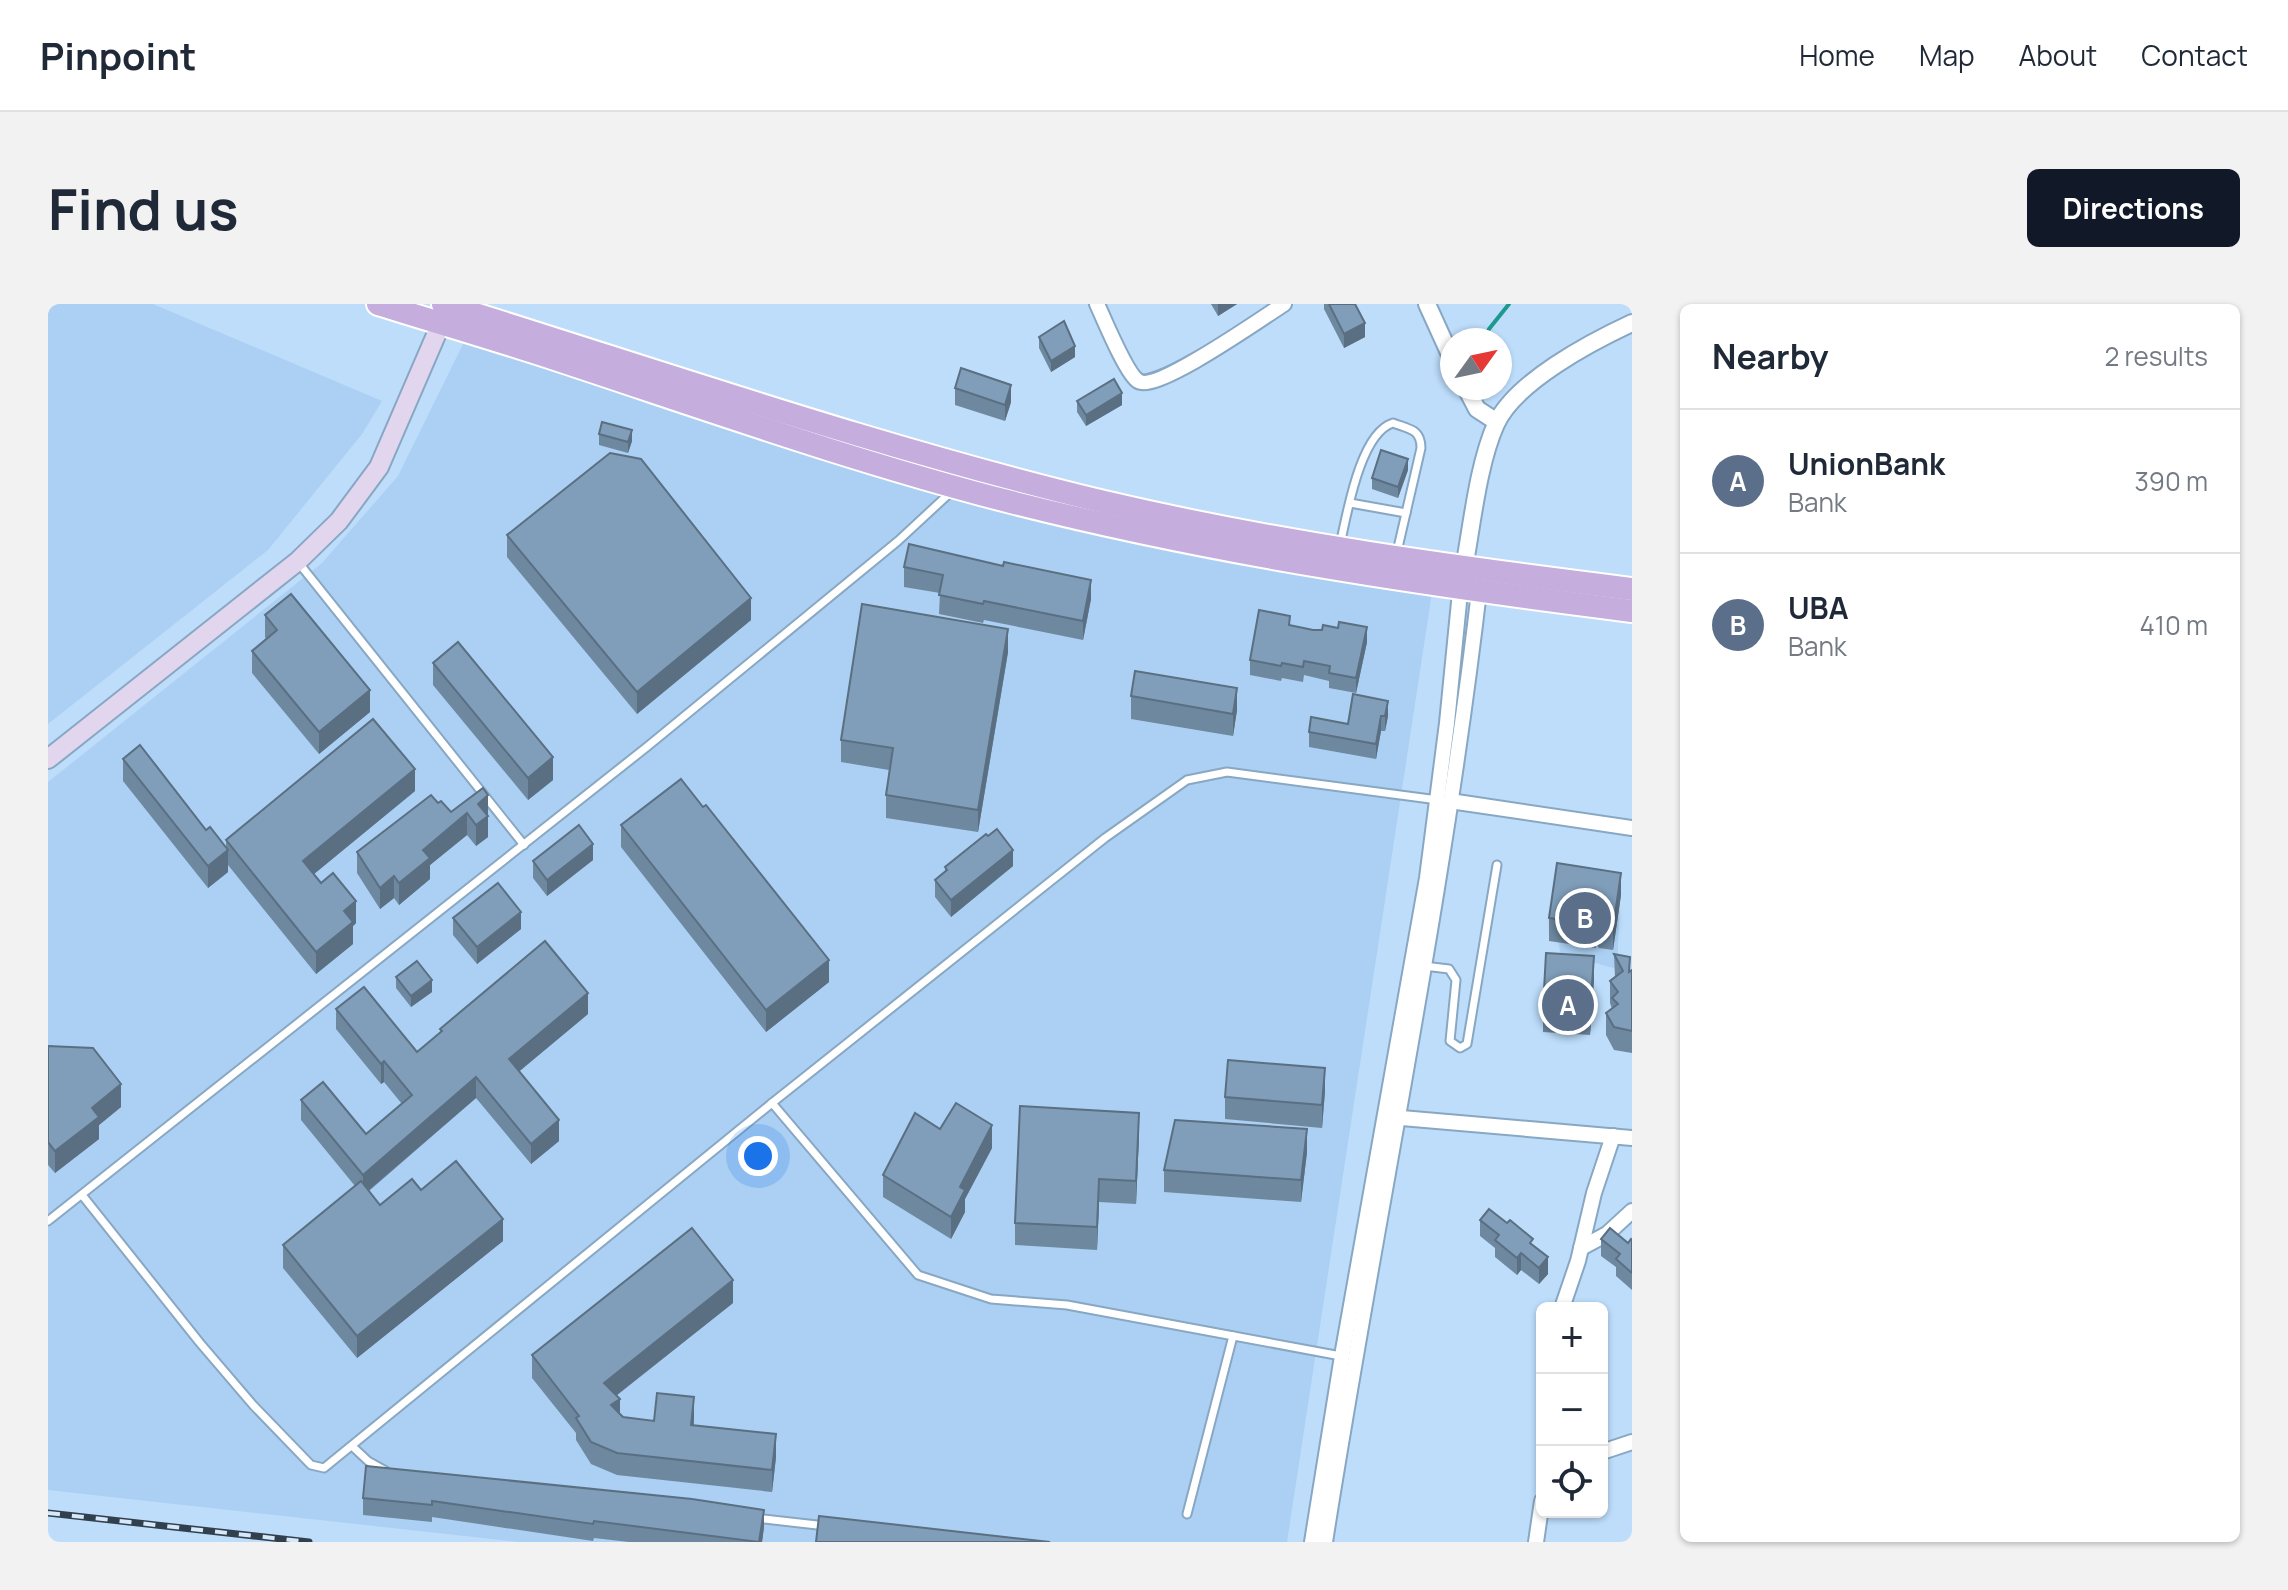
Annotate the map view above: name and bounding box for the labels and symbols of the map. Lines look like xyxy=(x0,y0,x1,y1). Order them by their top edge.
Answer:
north arrow xyxy=(1440,328,1512,400)
pin: B xyxy=(1559,888,1611,948)
pin: A xyxy=(1542,975,1594,1035)
your location xyxy=(738,1136,778,1176)

